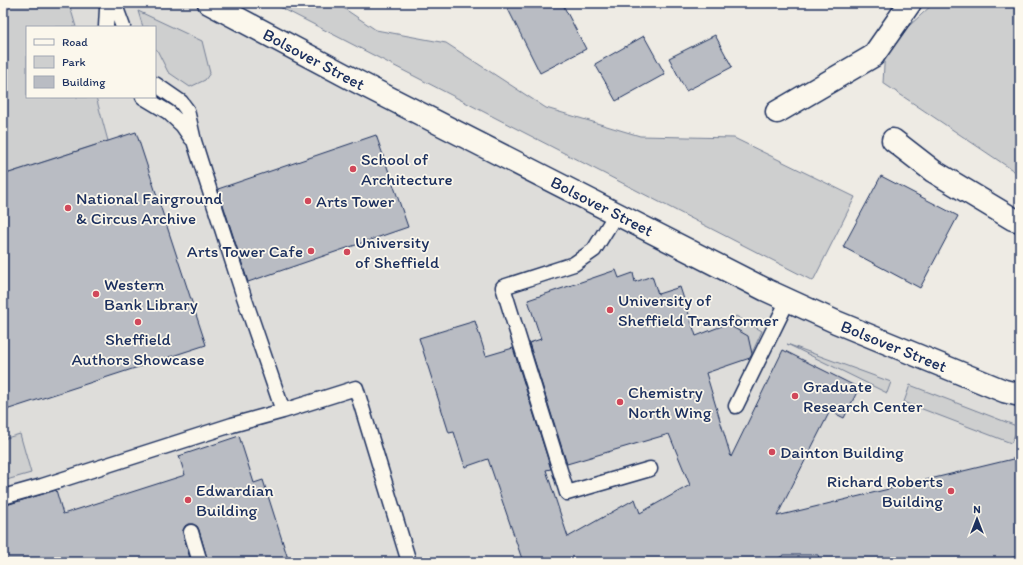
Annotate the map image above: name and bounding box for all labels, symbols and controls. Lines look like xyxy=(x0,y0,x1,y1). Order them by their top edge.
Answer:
street label: Bolsover Street xyxy=(260,24,368,94)
legend xyxy=(26,26,156,98)
text: Road xyxy=(62,35,88,49)
text: Park xyxy=(62,55,86,69)
text: Building xyxy=(62,75,106,89)
place label: School of Architecture xyxy=(361,149,453,189)
marker: School of Architecture xyxy=(348,164,358,174)
street label: Bolsover Street xyxy=(547,172,657,240)
place label: National Fairground & Circus Archive xyxy=(76,188,222,228)
place label: Arts Tower xyxy=(316,191,395,211)
marker: Arts Tower xyxy=(303,196,313,206)
marker: National Fairground & Circus Archive xyxy=(63,203,73,213)
place label: University of Sheffield xyxy=(355,232,440,272)
place label: Arts Tower Cafe xyxy=(187,241,303,261)
marker: Arts Tower Cafe xyxy=(306,246,316,256)
marker: University of Sheffield xyxy=(342,247,352,257)
place label: Western Bank Library xyxy=(104,274,198,314)
marker: Western Bank Library xyxy=(91,289,101,299)
place label: University of Sheffield Transformer xyxy=(618,290,779,330)
marker: University of Sheffield Transformer xyxy=(605,305,615,315)
street label: Bolsover Street xyxy=(838,316,950,376)
marker: Sheffield Authors Showcase xyxy=(133,317,143,327)
place label: Sheffield Authors Showcase xyxy=(72,329,204,369)
place label: Graduate Research Center xyxy=(803,376,923,416)
place label: Chemistry North Wing xyxy=(628,382,712,422)
marker: Graduate Research Center xyxy=(790,391,800,401)
marker: Chemistry North Wing xyxy=(615,397,625,407)
place label: Dainton Building xyxy=(780,442,904,462)
marker: Dainton Building xyxy=(767,447,777,457)
place label: Richard Roberts Building xyxy=(827,471,943,511)
place label: Edwardian Building xyxy=(196,480,274,520)
marker: Richard Roberts Building xyxy=(946,486,956,496)
marker: Edwardian Building xyxy=(183,495,193,505)
north arrow xyxy=(957,499,997,539)
text: N xyxy=(973,503,981,516)

